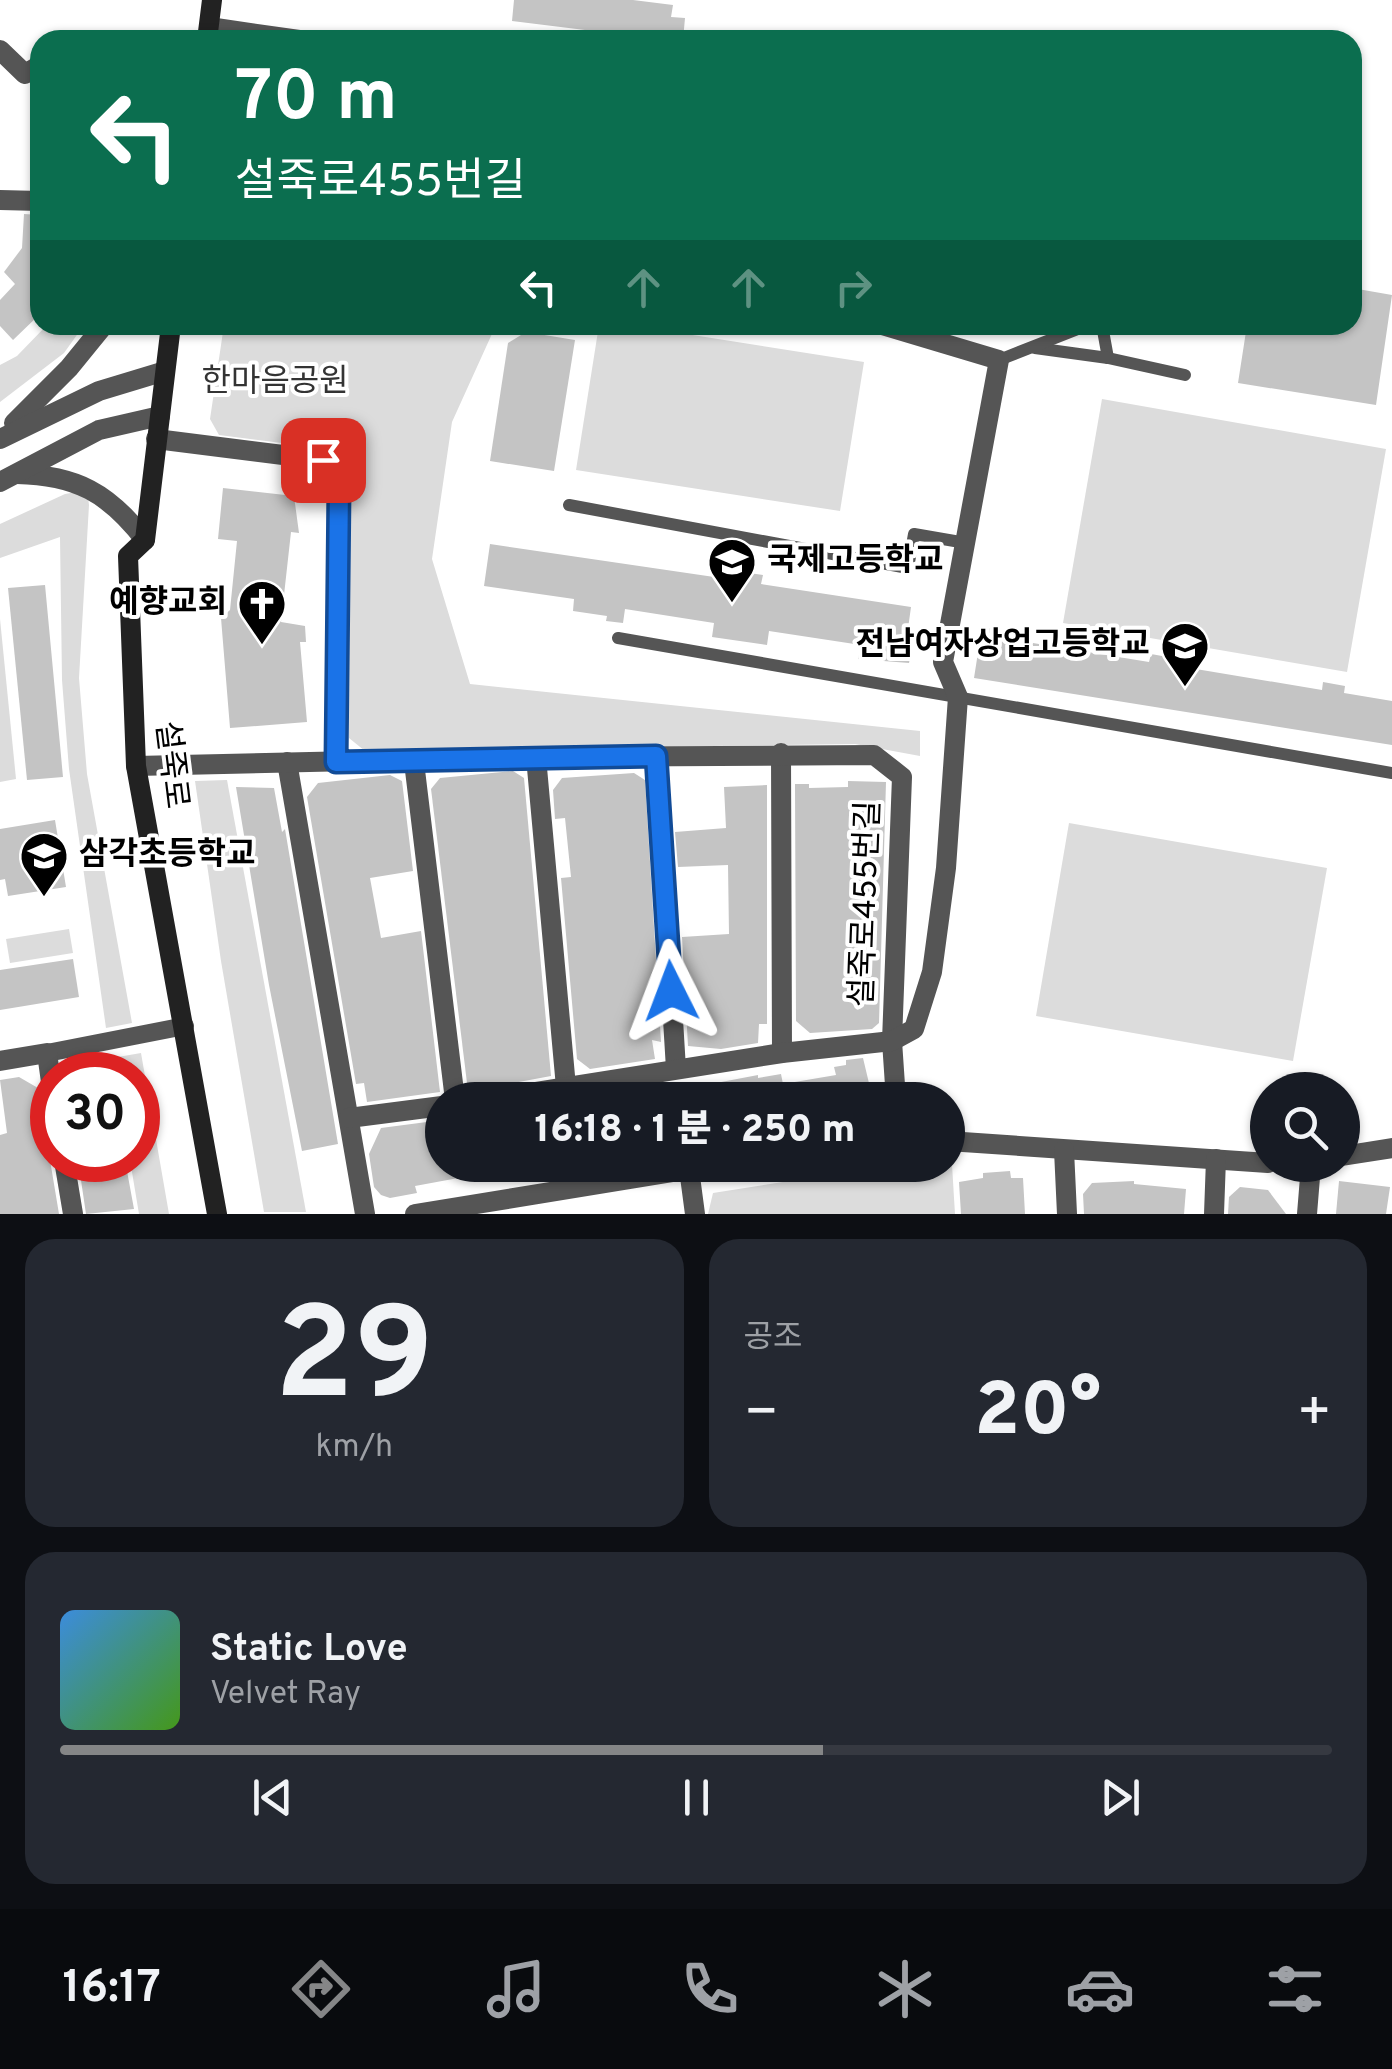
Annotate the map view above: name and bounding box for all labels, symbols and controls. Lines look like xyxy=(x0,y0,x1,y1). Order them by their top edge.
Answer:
text: 70 m xyxy=(235,56,398,145)
icon: left xyxy=(70,70,200,200)
text: 설죽로455번길 xyxy=(235,155,526,212)
icon: left xyxy=(511,260,566,315)
icon: ahead xyxy=(616,260,671,315)
icon: ahead xyxy=(721,260,776,315)
icon: right xyxy=(826,260,881,315)
park label: 한마음공원 xyxy=(201,363,349,403)
pin xyxy=(281,418,366,503)
icon: arrive xyxy=(296,433,351,488)
school or university icon: 국제고등학교 xyxy=(706,536,758,604)
place label: 국제고등학교 xyxy=(767,542,944,582)
church icon: 예향교회 xyxy=(236,578,288,646)
place label: 예향교회 xyxy=(109,584,227,624)
school or university icon: 전남여자상업고등학교 xyxy=(1159,620,1211,688)
place label: 전남여자상업고등학교 xyxy=(856,626,1150,666)
street label: 설죽로 xyxy=(145,719,195,811)
street label: 설죽로455번길 xyxy=(843,800,891,1008)
school or university icon: 삼각초등학교 xyxy=(18,830,70,898)
place label: 삼각초등학교 xyxy=(79,836,256,876)
position arrow xyxy=(619,939,723,1043)
speed limit sign: 30 xyxy=(30,1052,160,1182)
map controls xyxy=(1250,1072,1360,1182)
button: search xyxy=(1250,1072,1360,1182)
text: 16:18 · 1 분 · 250 m xyxy=(535,1107,855,1156)
text: 29 xyxy=(275,1280,434,1445)
text: 공조 xyxy=(744,1319,802,1359)
text: 20° xyxy=(974,1367,1101,1462)
text: − xyxy=(744,1380,779,1450)
text: + xyxy=(1297,1380,1332,1450)
text: km/h xyxy=(315,1428,393,1468)
text: Static Love xyxy=(210,1626,408,1675)
text: Velvet Ray xyxy=(210,1675,361,1715)
icon: previous xyxy=(245,1770,300,1825)
icon: pause xyxy=(669,1770,724,1825)
icon: next xyxy=(1093,1770,1148,1825)
icon: directions xyxy=(286,1954,356,2024)
icon: music xyxy=(481,1954,551,2024)
icon: phone xyxy=(675,1954,745,2024)
icon: climate xyxy=(870,1954,940,2024)
icon: car xyxy=(1065,1954,1135,2024)
icon: filters xyxy=(1260,1954,1330,2024)
text: 16:17 xyxy=(62,1961,161,2018)

